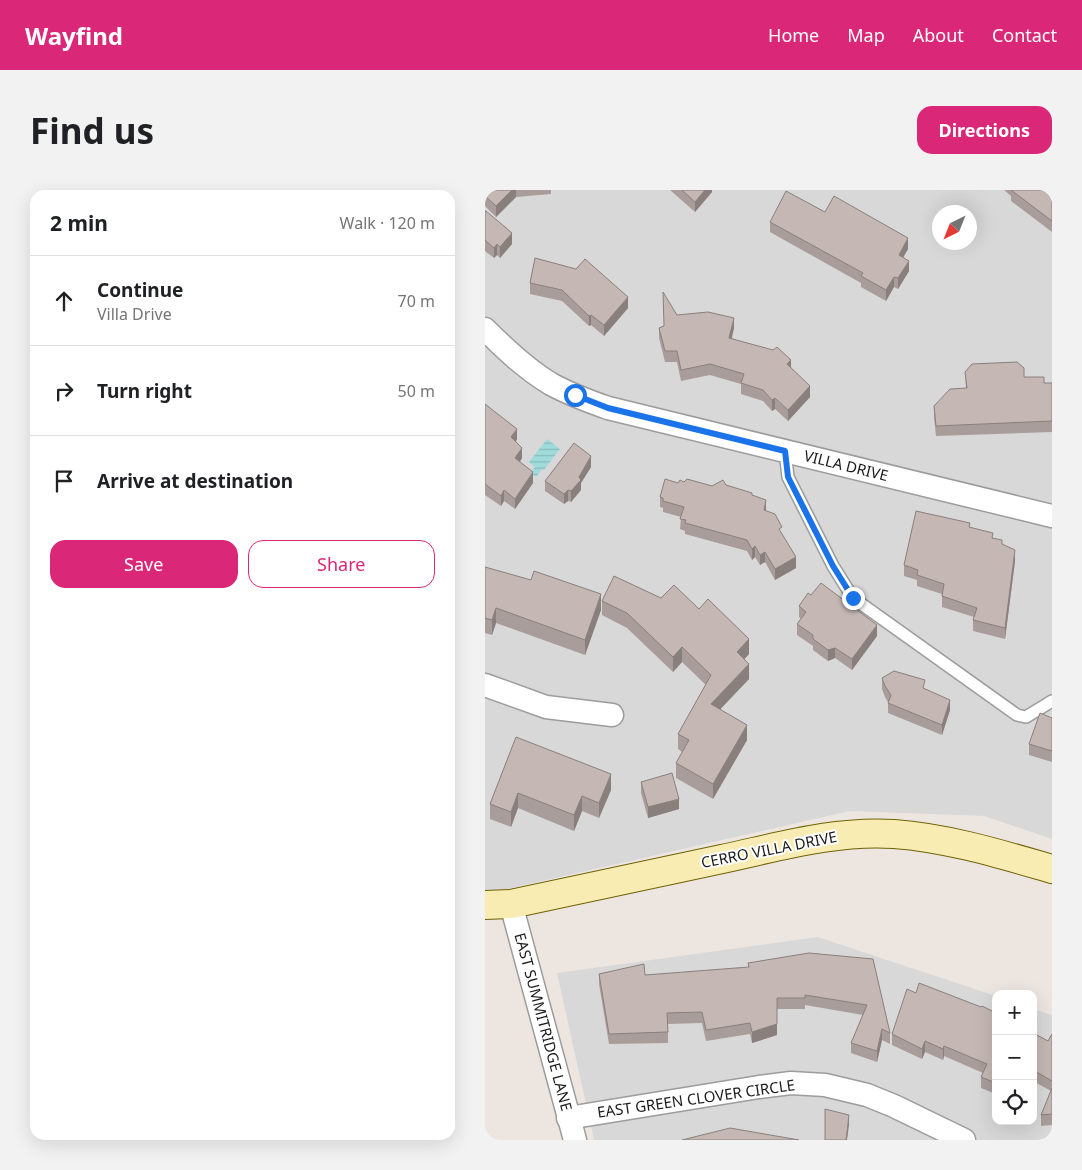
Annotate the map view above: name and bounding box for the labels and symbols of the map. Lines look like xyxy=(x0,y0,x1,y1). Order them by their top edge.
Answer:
north arrow xyxy=(932,205,977,250)
route start xyxy=(564,384,587,407)
street label: VILLA DRIVE xyxy=(802,445,890,485)
route end xyxy=(842,587,865,610)
street label: CERRO VILLA DRIVE xyxy=(699,826,838,872)
street label: EAST SUMMITRIDGE LANE xyxy=(511,930,577,1113)
street label: EAST GREEN CLOVER CIRCLE xyxy=(596,1074,796,1122)

